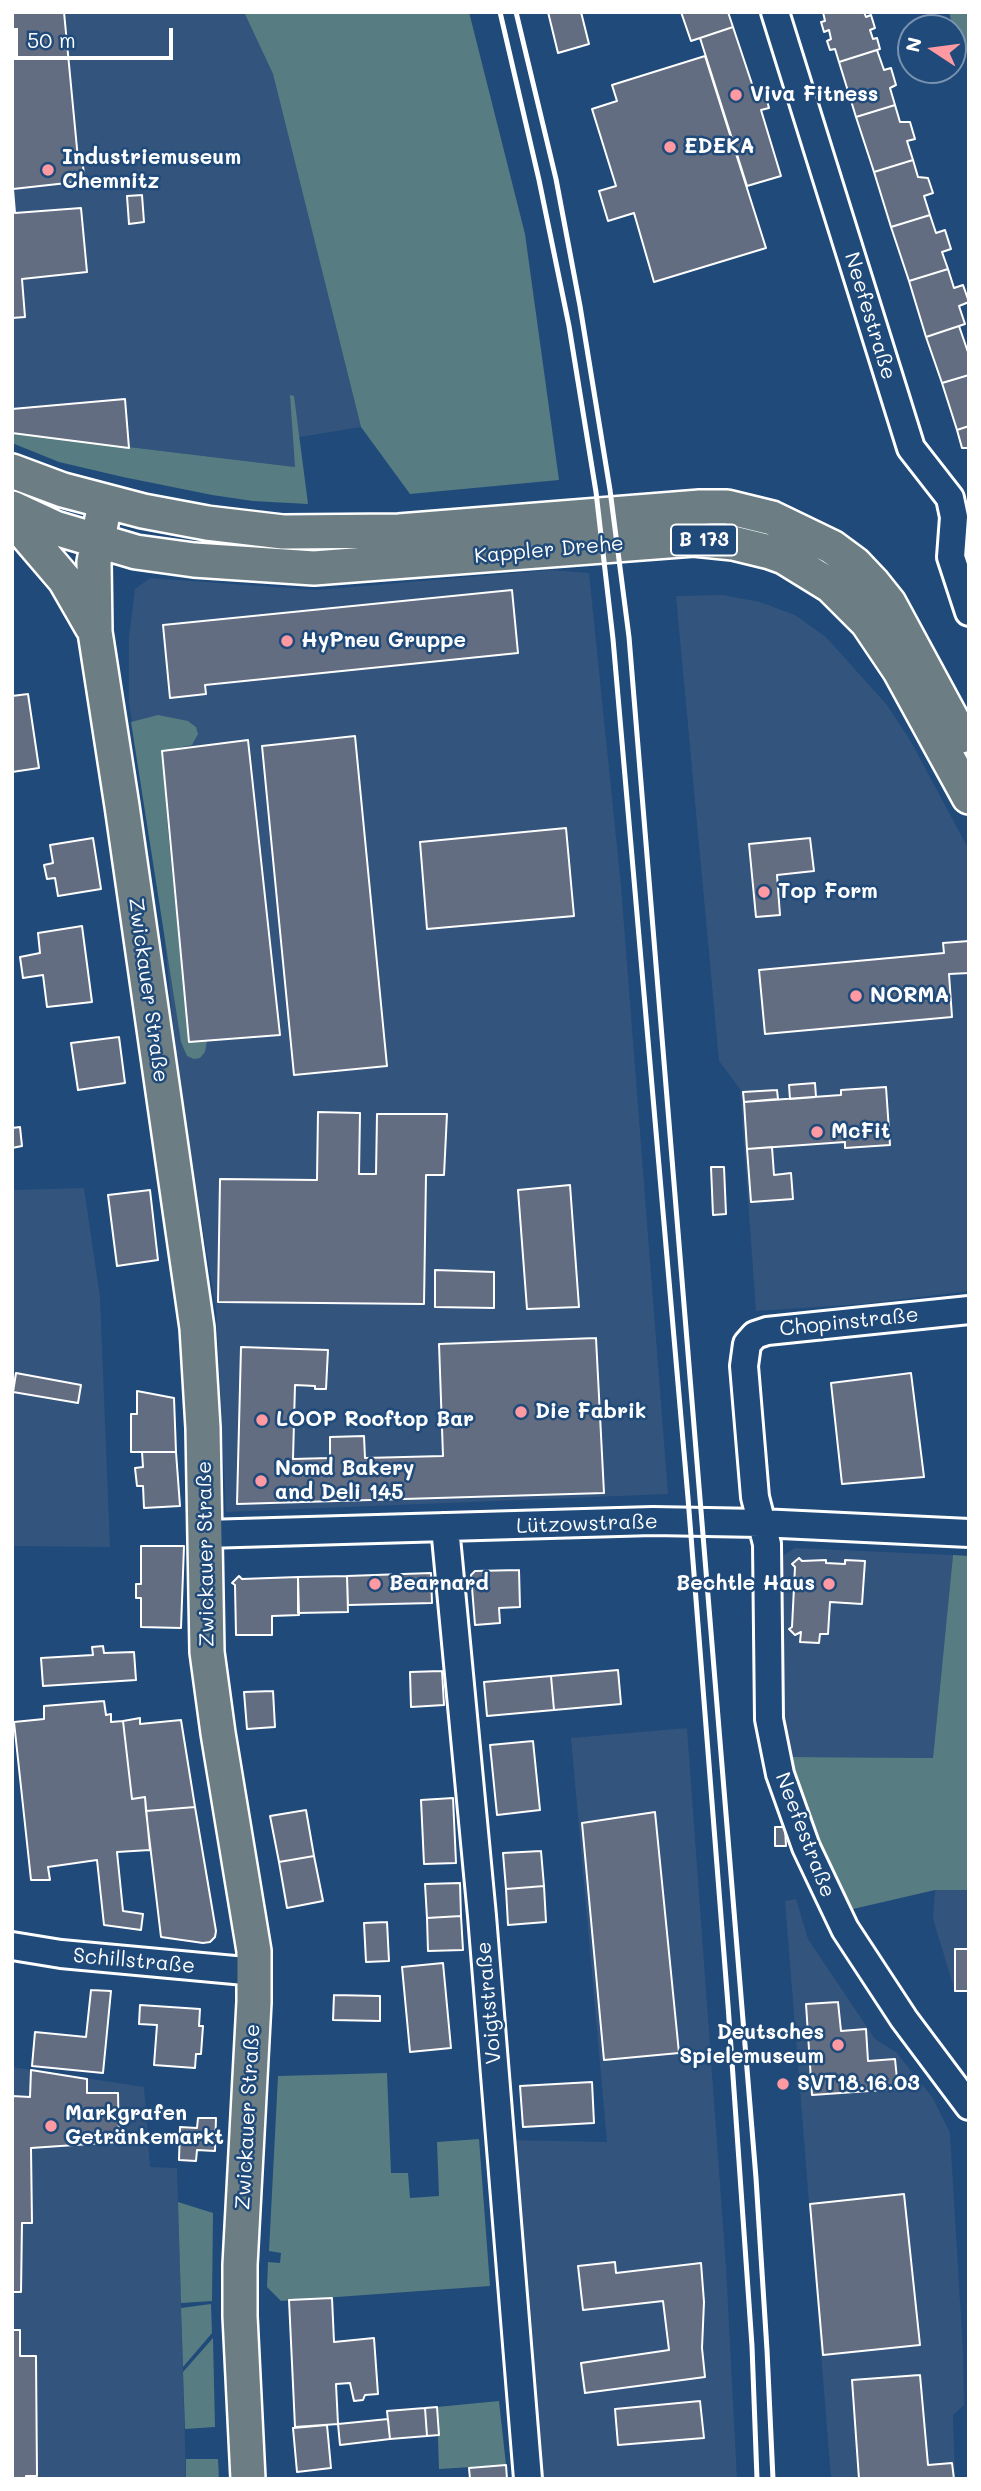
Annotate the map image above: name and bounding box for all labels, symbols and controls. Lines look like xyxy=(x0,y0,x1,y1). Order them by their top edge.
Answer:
scale bar xyxy=(18,14,177,58)
north arrow xyxy=(897,14,967,84)
text: 50 m xyxy=(27,26,76,53)
text: N xyxy=(899,35,927,54)
place label: Viva Fitness xyxy=(750,82,878,108)
marker: Viva Fitness xyxy=(728,87,744,103)
place label: EDEKA xyxy=(684,134,754,160)
marker: EDEKA xyxy=(662,139,678,155)
place label: Industriemuseum Chemnitz xyxy=(62,145,241,195)
marker: Industriemuseum Chemnitz xyxy=(40,162,56,178)
street label: Neefestraße xyxy=(839,249,901,383)
road number: B 173 xyxy=(671,524,737,555)
street label: Kappler Drehe xyxy=(473,531,625,569)
place label: HyPneu Gruppe xyxy=(301,628,466,654)
marker: HyPneu Gruppe xyxy=(279,633,295,649)
place label: Top Form xyxy=(778,879,878,905)
marker: Top Form xyxy=(756,884,772,900)
street label: Zwickauer Straße xyxy=(123,896,173,1084)
place label: NORMA xyxy=(870,983,949,1009)
marker: NORMA xyxy=(848,988,864,1004)
place label: McFit xyxy=(831,1119,890,1145)
marker: McFit xyxy=(809,1124,825,1140)
street label: Chopinstraße xyxy=(778,1302,920,1342)
place label: Die Fabrik xyxy=(535,1399,646,1425)
marker: Die Fabrik xyxy=(513,1404,529,1420)
place label: LOOP Rooftop Bar xyxy=(276,1407,474,1433)
marker: LOOP Rooftop Bar xyxy=(254,1412,270,1428)
place label: Nomd Bakery and Deli 145 xyxy=(275,1456,414,1506)
street label: Zwickauer Straße xyxy=(192,1461,220,1647)
marker: Nomd Bakery and Deli 145 xyxy=(253,1473,269,1489)
street label: Lützowstraße xyxy=(516,1509,658,1539)
place label: Bearnard xyxy=(389,1571,489,1597)
place label: Bechtle Haus xyxy=(676,1571,815,1597)
marker: Bearnard xyxy=(367,1576,383,1592)
marker: Bechtle Haus xyxy=(821,1576,837,1592)
street label: Neefestraße xyxy=(770,1769,840,1901)
street label: Voigtstraße xyxy=(471,1941,507,2065)
street label: Schillstraße xyxy=(72,1943,196,1979)
place label: Deutsches Spielemuseum xyxy=(679,2020,824,2070)
street label: Zwickauer Straße xyxy=(231,2023,265,2211)
marker: Deutsches Spielemuseum xyxy=(830,2037,846,2053)
place label: SVT18.16.03 xyxy=(797,2071,920,2097)
marker: SVT18.16.03 xyxy=(775,2076,791,2092)
place label: Markgrafen Getränkemarkt xyxy=(65,2101,224,2151)
marker: Markgrafen Getränkemarkt xyxy=(43,2118,59,2134)

